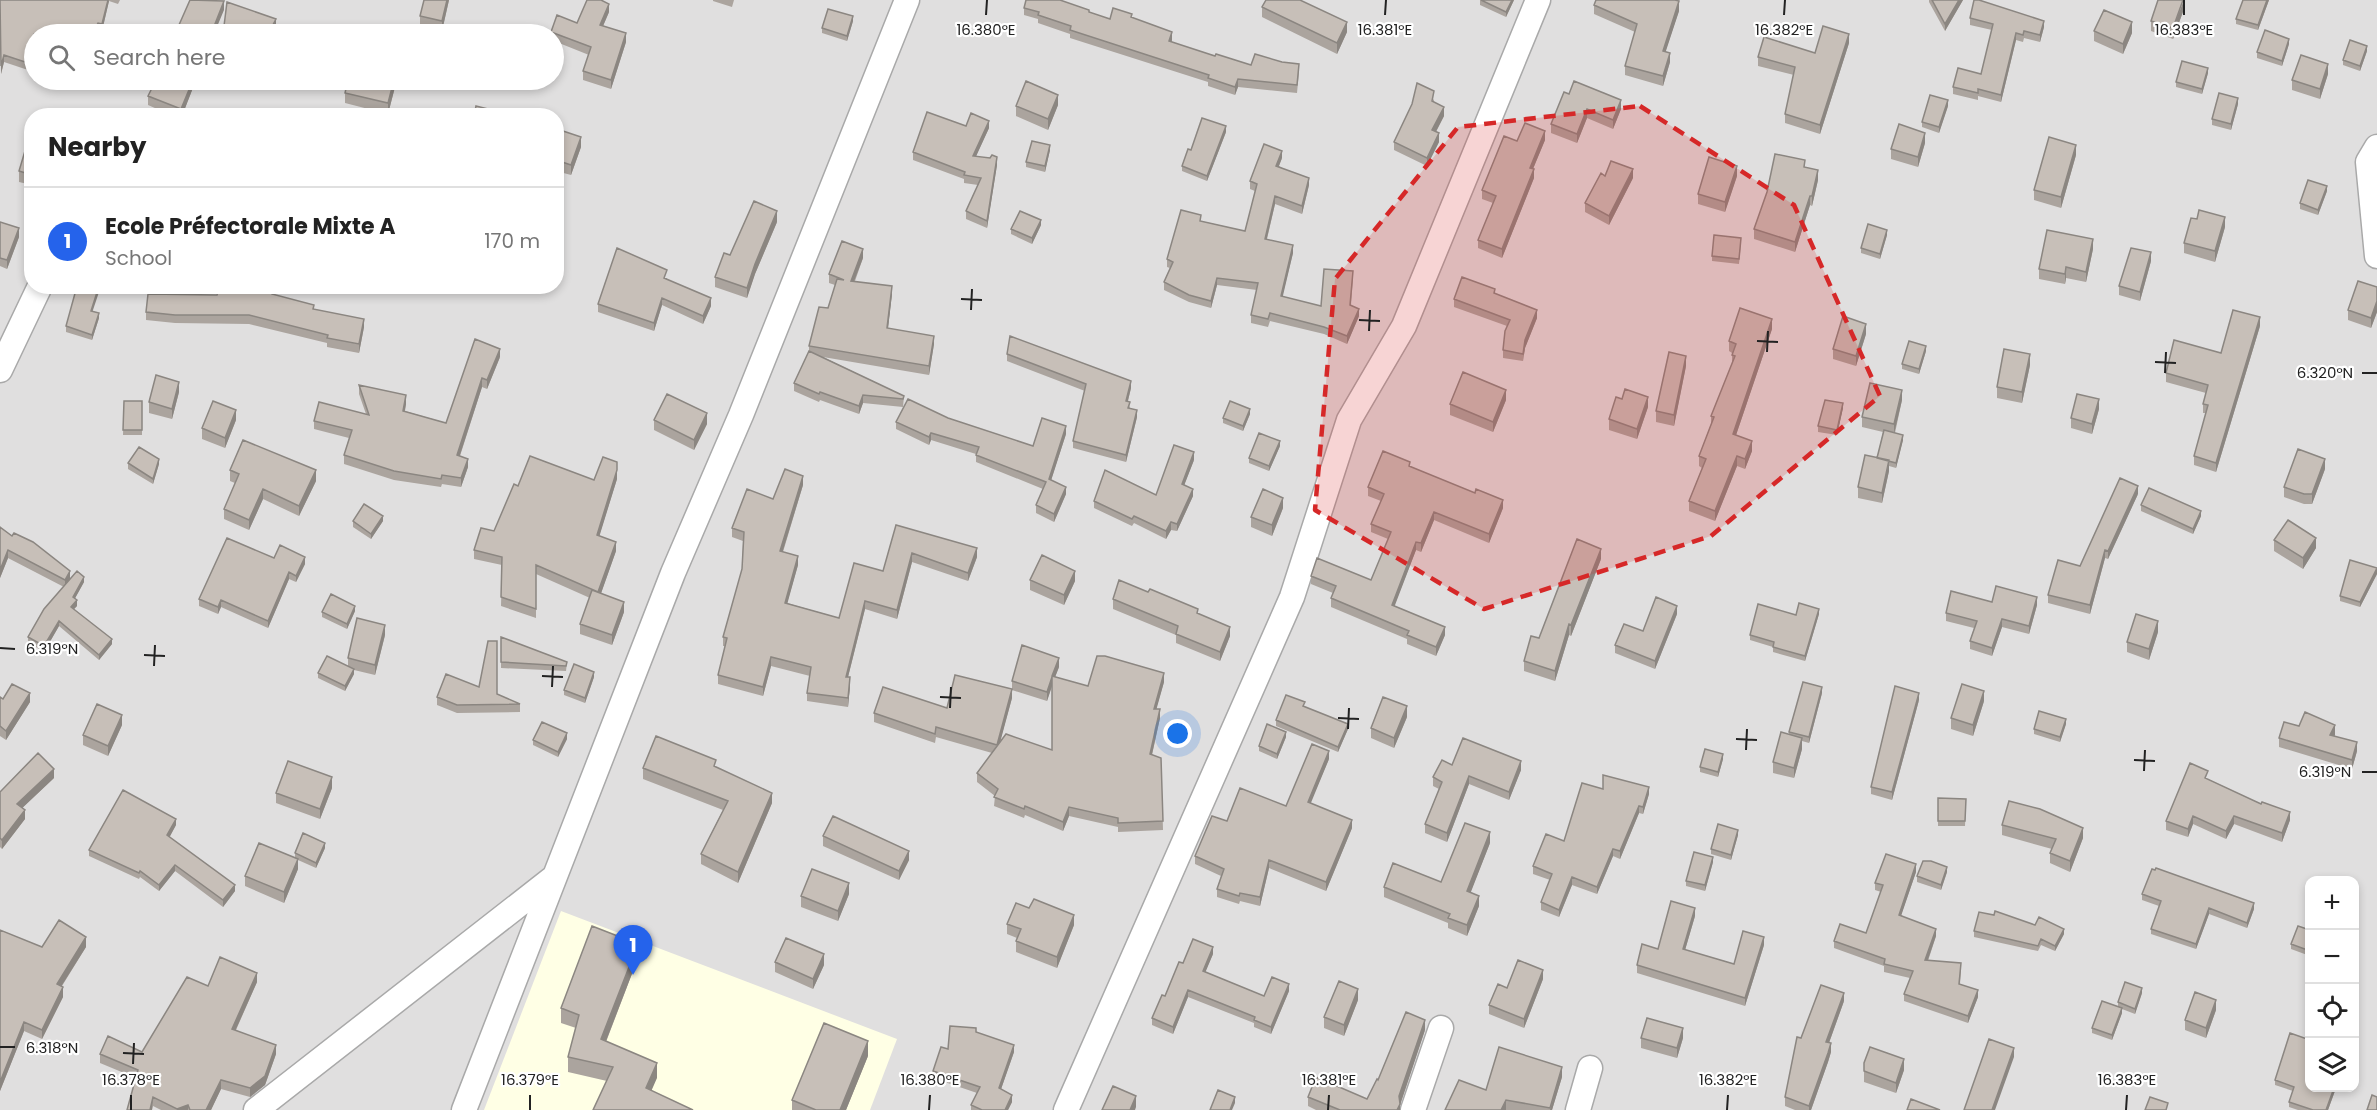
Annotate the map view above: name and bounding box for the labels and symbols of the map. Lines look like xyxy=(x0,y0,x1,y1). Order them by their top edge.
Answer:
text: 16.380°E xyxy=(956,19,1016,40)
text: 16.381°E xyxy=(1358,19,1412,40)
text: 16.382°E xyxy=(1755,19,1813,40)
text: 16.383°E xyxy=(2155,19,2213,40)
text: 6.320°N xyxy=(2297,362,2353,383)
text: 6.319°N xyxy=(26,638,78,659)
your location xyxy=(1163,719,1192,748)
text: 6.319°N xyxy=(2299,761,2351,782)
pin: 1 xyxy=(614,926,652,975)
text: 6.318°N xyxy=(26,1037,78,1058)
text: 16.378°E xyxy=(102,1069,160,1090)
text: 16.379°E xyxy=(501,1069,559,1090)
text: 16.380°E xyxy=(900,1069,960,1090)
text: 16.381°E xyxy=(1302,1069,1356,1090)
text: 16.382°E xyxy=(1699,1069,1757,1090)
text: 16.383°E xyxy=(2098,1069,2156,1090)

